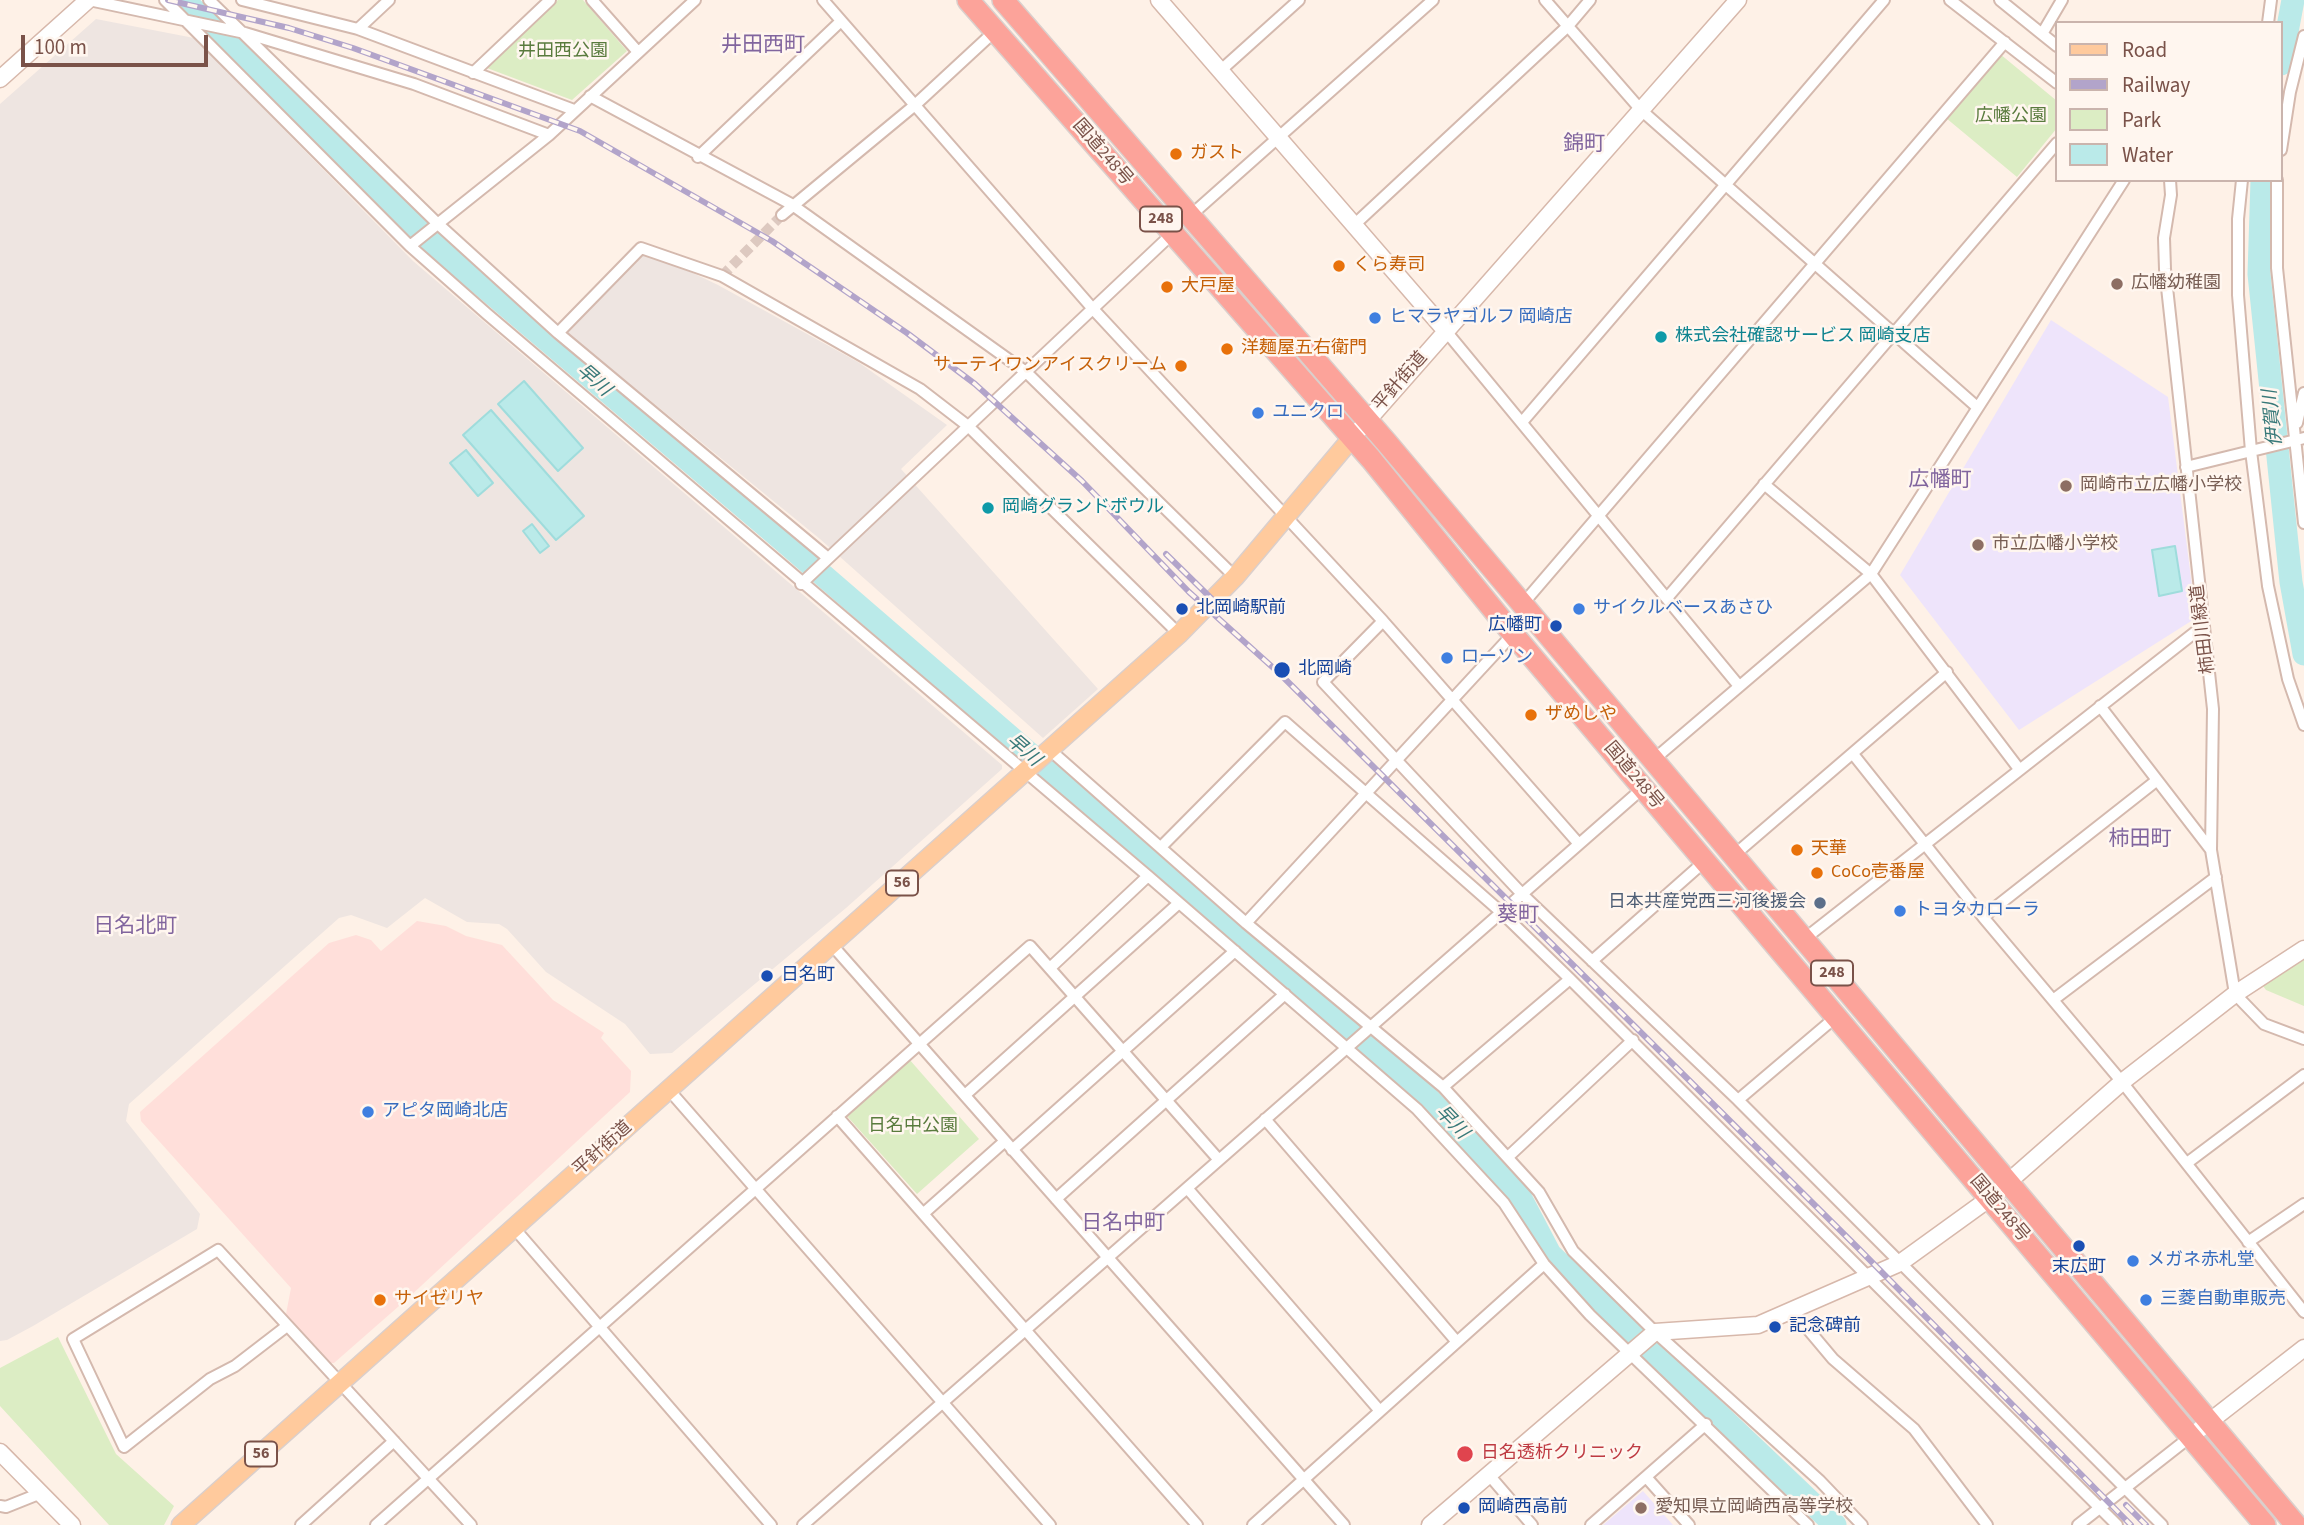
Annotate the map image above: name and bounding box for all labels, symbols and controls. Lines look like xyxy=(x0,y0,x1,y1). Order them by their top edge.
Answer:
scale bar xyxy=(24,21,212,65)
legend xyxy=(2056,21,2283,182)
text: 100 m xyxy=(34,32,87,62)
district label: 井田西町 xyxy=(721,33,805,59)
text: Road xyxy=(2122,35,2167,65)
park label: 井田西公園 xyxy=(518,41,608,63)
text: Railway xyxy=(2122,70,2190,100)
text: Park xyxy=(2122,105,2161,135)
park label: 広幡公園 xyxy=(1975,106,2047,128)
street label: 国道248号 xyxy=(1067,115,1137,191)
district label: 錦町 xyxy=(1563,132,1605,158)
text: Water xyxy=(2122,140,2173,170)
place label: ガスト xyxy=(1190,143,1244,165)
marker: ガスト xyxy=(1168,146,1184,162)
road number: 248 xyxy=(1140,206,1182,232)
place label: くら寿司 xyxy=(1353,255,1425,277)
marker: くら寿司 xyxy=(1331,258,1347,274)
place label: 広幡幼稚園 xyxy=(2131,273,2221,295)
place label: 大戸屋 xyxy=(1181,276,1235,298)
marker: 広幡幼稚園 xyxy=(2109,276,2125,292)
marker: 大戸屋 xyxy=(1159,279,1175,295)
place label: ヒマラヤゴルフ 岡崎店 xyxy=(1389,307,1573,329)
marker: ヒマラヤゴルフ 岡崎店 xyxy=(1367,310,1383,326)
place label: 株式会社確認サービス 岡崎支店 xyxy=(1675,326,1931,348)
marker: 株式会社確認サービス 岡崎支店 xyxy=(1653,329,1669,345)
place label: 洋麺屋五右衛門 xyxy=(1241,338,1367,360)
marker: 洋麺屋五右衛門 xyxy=(1219,341,1235,357)
street label: 平針街道 xyxy=(1369,348,1433,416)
place label: サーティワンアイスクリーム xyxy=(933,355,1167,377)
marker: サーティワンアイスクリーム xyxy=(1173,358,1189,374)
water label: 早川 xyxy=(571,360,615,402)
water label: 伊賀川 xyxy=(2260,388,2288,448)
place label: ユニクロ xyxy=(1272,402,1344,424)
marker: ユニクロ xyxy=(1250,405,1266,421)
district label: 広幡町 xyxy=(1909,468,1971,494)
place label: 岡崎市立広幡小学校 xyxy=(2080,475,2242,497)
marker: 岡崎市立広幡小学校 xyxy=(2058,478,2074,494)
place label: 岡崎グランドボウル xyxy=(1002,497,1164,519)
marker: 岡崎グランドボウル xyxy=(980,500,996,516)
place label: 市立広幡小学校 xyxy=(1992,534,2118,556)
marker: 市立広幡小学校 xyxy=(1970,537,1986,553)
street label: 柿田川緑道 xyxy=(2188,583,2220,675)
place label: 北岡崎駅前 xyxy=(1196,598,1286,620)
place label: サイクルベースあさひ xyxy=(1593,598,1773,620)
marker: 北岡崎駅前 xyxy=(1174,601,1190,617)
marker: サイクルベースあさひ xyxy=(1571,601,1587,617)
place label: 広幡町 xyxy=(1488,615,1542,637)
marker: 広幡町 xyxy=(1548,618,1564,634)
place label: ローソン xyxy=(1461,647,1533,669)
marker: ローソン xyxy=(1439,650,1455,666)
place label: 北岡崎 xyxy=(1298,659,1352,681)
marker: 北岡崎 xyxy=(1272,660,1292,680)
place label: ザめしや xyxy=(1545,704,1617,726)
marker: ザめしや xyxy=(1523,707,1539,723)
water label: 早川 xyxy=(1001,730,1045,772)
street label: 国道248号 xyxy=(1599,738,1667,814)
district label: 柿田町 xyxy=(2109,827,2171,853)
place label: 天華 xyxy=(1811,839,1847,861)
marker: 天華 xyxy=(1789,842,1805,858)
place label: CoCo壱番屋 xyxy=(1831,862,1925,884)
marker: CoCo壱番屋 xyxy=(1809,865,1825,881)
road number: 56 xyxy=(886,870,918,896)
place label: 日本共産党西三河後援会 xyxy=(1608,892,1806,914)
marker: 日本共産党西三河後援会 xyxy=(1812,895,1828,911)
place label: トヨタカローラ xyxy=(1914,900,2040,922)
district label: 葵町 xyxy=(1497,903,1539,929)
marker: トヨタカローラ xyxy=(1892,903,1908,919)
district label: 日名北町 xyxy=(93,914,177,940)
road number: 248 xyxy=(1811,960,1853,986)
place label: 日名町 xyxy=(781,965,835,987)
marker: 日名町 xyxy=(759,968,775,984)
place label: アピタ岡崎北店 xyxy=(382,1101,508,1123)
water label: 早川 xyxy=(1430,1101,1472,1145)
marker: アピタ岡崎北店 xyxy=(360,1104,376,1120)
park label: 日名中公園 xyxy=(868,1116,958,1138)
street label: 平針街道 xyxy=(569,1117,637,1181)
street label: 国道248号 xyxy=(1965,1171,2033,1247)
district label: 日名中町 xyxy=(1081,1211,1165,1237)
marker: 末広町 xyxy=(2071,1238,2087,1254)
place label: メガネ赤札堂 xyxy=(2147,1250,2255,1272)
marker: メガネ赤札堂 xyxy=(2125,1253,2141,1269)
place label: 末広町 xyxy=(2052,1257,2106,1279)
place label: サイゼリヤ xyxy=(394,1289,484,1311)
place label: 三菱自動車販売 xyxy=(2160,1289,2286,1311)
marker: サイゼリヤ xyxy=(372,1292,388,1308)
marker: 三菱自動車販売 xyxy=(2138,1292,2154,1308)
place label: 記念碑前 xyxy=(1789,1316,1861,1338)
marker: 記念碑前 xyxy=(1767,1319,1783,1335)
road number: 56 xyxy=(245,1442,277,1466)
place label: 日名透析クリニック xyxy=(1481,1443,1643,1465)
marker: 日名透析クリニック xyxy=(1455,1444,1475,1464)
place label: 岡崎西高前 xyxy=(1478,1497,1568,1519)
place label: 愛知県立岡崎西高等学校 xyxy=(1655,1497,1853,1519)
marker: 岡崎西高前 xyxy=(1456,1500,1472,1516)
marker: 愛知県立岡崎西高等学校 xyxy=(1633,1500,1649,1516)

